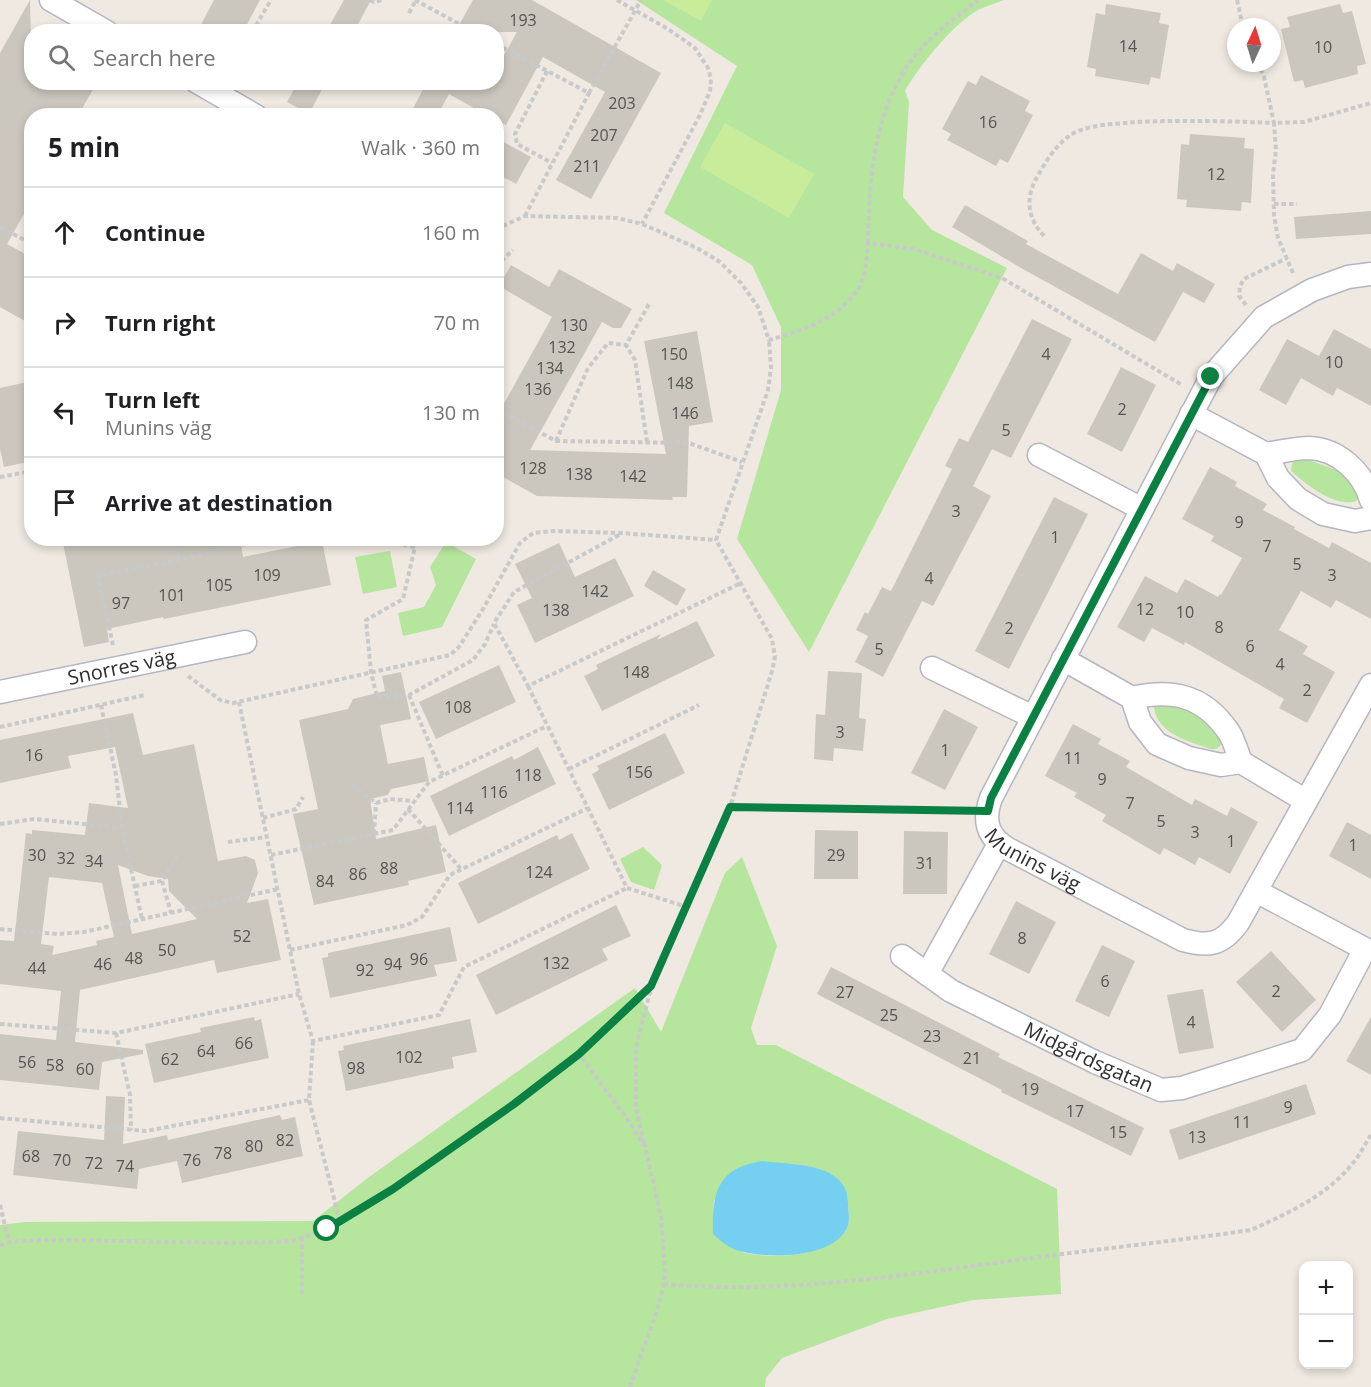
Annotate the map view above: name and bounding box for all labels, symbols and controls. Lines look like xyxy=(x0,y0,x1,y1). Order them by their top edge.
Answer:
house number: 193 xyxy=(509,9,537,31)
north arrow xyxy=(1227,18,1281,72)
search box xyxy=(24,24,504,90)
house number: 14 xyxy=(1119,35,1137,57)
house number: 10 xyxy=(1314,36,1332,58)
icon: search xyxy=(45,41,78,74)
text: Search here xyxy=(93,42,216,72)
house number: 203 xyxy=(608,92,636,114)
house number: 16 xyxy=(979,111,997,133)
house number: 207 xyxy=(590,124,618,146)
text: 5 min xyxy=(48,129,120,165)
text: Walk · 360 m xyxy=(361,134,480,161)
house number: 211 xyxy=(573,155,601,177)
house number: 12 xyxy=(1207,163,1225,185)
icon: ahead xyxy=(48,216,81,249)
text: Continue xyxy=(105,217,205,247)
text: 160 m xyxy=(422,219,480,246)
icon: right xyxy=(48,306,81,339)
text: Turn right xyxy=(105,307,216,337)
text: 70 m xyxy=(433,309,480,336)
house number: 130 xyxy=(560,314,588,336)
house number: 132 xyxy=(548,336,576,358)
house number: 150 xyxy=(660,343,688,365)
house number: 4 xyxy=(1041,343,1051,365)
house number: 10 xyxy=(1325,351,1343,373)
house number: 134 xyxy=(536,357,564,379)
route end xyxy=(1197,363,1223,389)
house number: 148 xyxy=(666,372,694,394)
house number: 136 xyxy=(524,378,552,400)
text: Turn left xyxy=(105,384,200,414)
icon: left xyxy=(48,396,81,429)
house number: 2 xyxy=(1117,398,1127,420)
text: 130 m xyxy=(422,399,480,426)
house number: 146 xyxy=(671,402,699,424)
text: Munins väg xyxy=(105,414,212,441)
house number: 5 xyxy=(1001,419,1011,441)
house number: 128 xyxy=(519,457,547,479)
house number: 138 xyxy=(565,463,593,485)
house number: 142 xyxy=(619,465,647,487)
icon: arrive xyxy=(48,486,81,519)
text: Arrive at destination xyxy=(105,487,333,517)
house number: 3 xyxy=(951,500,961,522)
house number: 9 xyxy=(1234,511,1244,533)
house number: 1 xyxy=(1050,526,1060,548)
house number: 7 xyxy=(1262,535,1272,557)
house number: 5 xyxy=(1292,553,1302,575)
house number: 109 xyxy=(253,564,281,586)
house number: 3 xyxy=(1327,564,1337,586)
house number: 4 xyxy=(924,567,934,589)
house number: 105 xyxy=(205,574,233,596)
house number: 142 xyxy=(581,580,609,602)
house number: 101 xyxy=(158,584,186,606)
house number: 97 xyxy=(112,592,130,614)
house number: 12 xyxy=(1136,598,1154,620)
house number: 138 xyxy=(542,599,570,621)
house number: 10 xyxy=(1176,601,1194,623)
house number: 8 xyxy=(1214,616,1224,638)
house number: 2 xyxy=(1004,617,1014,639)
house number: 6 xyxy=(1245,635,1255,657)
house number: 5 xyxy=(874,638,884,660)
street label: Snorres väg xyxy=(65,643,178,691)
house number: 4 xyxy=(1275,653,1285,675)
house number: 148 xyxy=(622,661,650,683)
house number: 2 xyxy=(1302,679,1312,701)
house number: 108 xyxy=(444,696,472,718)
house number: 3 xyxy=(835,721,845,743)
house number: 1 xyxy=(940,739,950,761)
house number: 16 xyxy=(25,744,43,766)
house number: 11 xyxy=(1064,747,1082,769)
house number: 156 xyxy=(625,761,653,783)
house number: 118 xyxy=(514,764,542,786)
house number: 9 xyxy=(1097,768,1107,790)
house number: 116 xyxy=(480,781,508,803)
house number: 7 xyxy=(1125,792,1135,814)
house number: 114 xyxy=(446,797,474,819)
house number: 5 xyxy=(1156,810,1166,832)
house number: 3 xyxy=(1190,821,1200,843)
street label: Munins väg xyxy=(979,822,1086,898)
house number: 1 xyxy=(1226,830,1236,852)
house number: 1 xyxy=(1348,834,1358,856)
house number: 30 xyxy=(28,844,46,866)
house number: 29 xyxy=(827,844,845,866)
house number: 32 xyxy=(57,847,75,869)
house number: 34 xyxy=(85,850,103,872)
house number: 31 xyxy=(916,852,934,874)
house number: 88 xyxy=(380,857,398,879)
house number: 124 xyxy=(525,861,553,883)
house number: 86 xyxy=(349,863,367,885)
house number: 84 xyxy=(316,870,334,892)
house number: 52 xyxy=(233,925,251,947)
house number: 8 xyxy=(1017,927,1027,949)
house number: 50 xyxy=(158,939,176,961)
house number: 48 xyxy=(125,947,143,969)
house number: 96 xyxy=(410,948,428,970)
house number: 132 xyxy=(542,952,570,974)
house number: 46 xyxy=(94,953,112,975)
house number: 94 xyxy=(384,953,402,975)
house number: 44 xyxy=(28,957,46,979)
house number: 92 xyxy=(356,959,374,981)
house number: 6 xyxy=(1100,970,1110,992)
house number: 2 xyxy=(1271,980,1281,1002)
house number: 27 xyxy=(836,981,854,1003)
house number: 25 xyxy=(880,1004,898,1026)
house number: 4 xyxy=(1186,1011,1196,1033)
street label: Midgårdsgatan xyxy=(1020,1015,1158,1098)
house number: 23 xyxy=(923,1025,941,1047)
house number: 66 xyxy=(235,1032,253,1054)
house number: 64 xyxy=(197,1040,215,1062)
house number: 102 xyxy=(395,1046,423,1068)
house number: 21 xyxy=(963,1047,981,1069)
house number: 62 xyxy=(161,1048,179,1070)
house number: 56 xyxy=(18,1051,36,1073)
house number: 58 xyxy=(46,1054,64,1076)
house number: 98 xyxy=(347,1057,365,1079)
house number: 60 xyxy=(76,1058,94,1080)
house number: 19 xyxy=(1021,1078,1039,1100)
house number: 9 xyxy=(1283,1096,1293,1118)
house number: 17 xyxy=(1066,1100,1084,1122)
house number: 11 xyxy=(1233,1111,1251,1133)
house number: 15 xyxy=(1109,1121,1127,1143)
house number: 13 xyxy=(1188,1126,1206,1148)
house number: 82 xyxy=(276,1129,294,1151)
house number: 80 xyxy=(245,1135,263,1157)
house number: 78 xyxy=(214,1142,232,1164)
house number: 68 xyxy=(22,1145,40,1167)
house number: 70 xyxy=(53,1149,71,1171)
house number: 76 xyxy=(183,1149,201,1171)
house number: 72 xyxy=(85,1152,103,1174)
house number: 74 xyxy=(116,1155,134,1177)
route start xyxy=(313,1215,339,1241)
map controls xyxy=(1299,1261,1353,1369)
button: + xyxy=(1299,1261,1353,1315)
button: − xyxy=(1299,1315,1353,1369)

